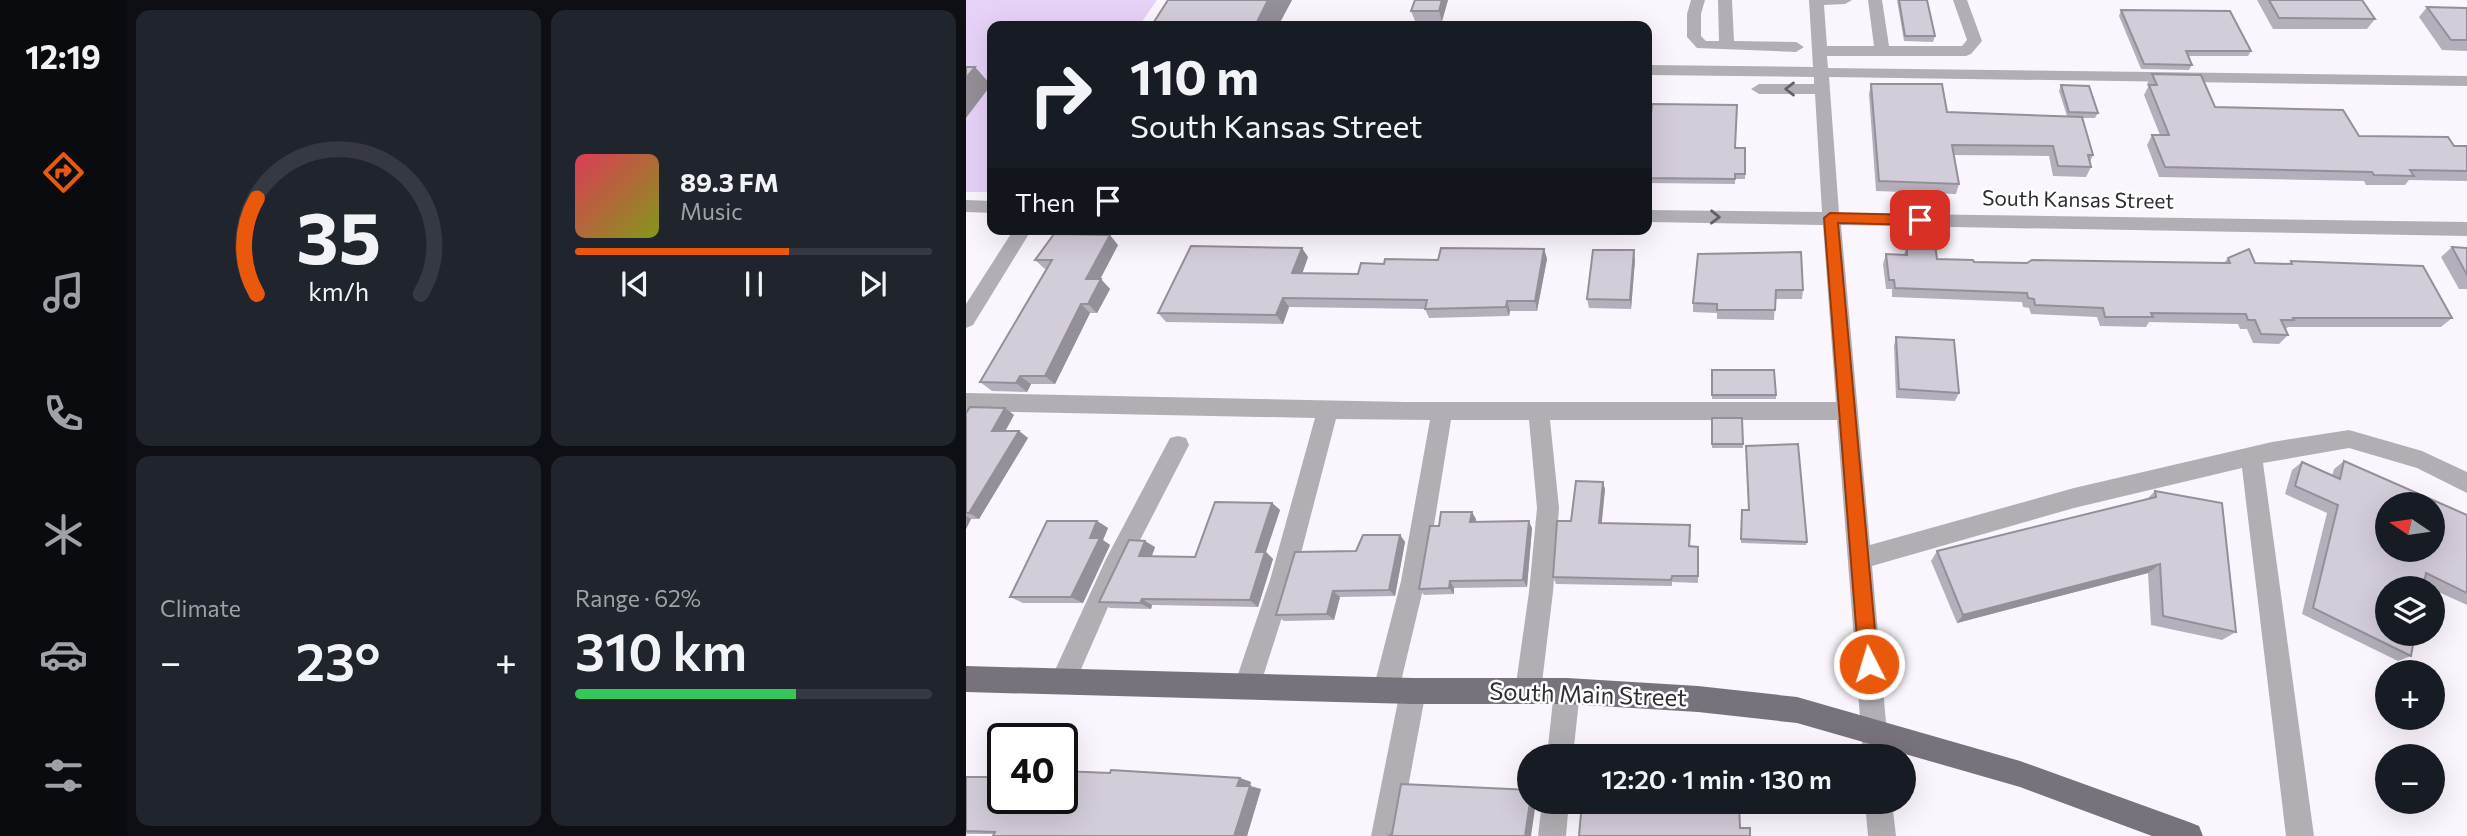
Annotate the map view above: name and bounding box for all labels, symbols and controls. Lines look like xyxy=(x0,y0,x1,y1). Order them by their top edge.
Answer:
text: 12:19 xyxy=(25,36,101,76)
text: 110 m xyxy=(1130,45,1259,105)
icon: right xyxy=(1015,49,1106,140)
one-way arrow xyxy=(1785,81,1795,97)
text: South Kansas Street xyxy=(1130,105,1422,145)
icon: directions xyxy=(39,148,88,197)
text: 89.3 FM xyxy=(680,166,779,197)
icon: arrive xyxy=(1089,182,1127,220)
street label: South Kansas Street xyxy=(1982,184,2174,213)
text: Then xyxy=(1015,186,1075,217)
pin xyxy=(1890,190,1950,250)
text: 35 xyxy=(296,191,381,280)
text: Music xyxy=(680,197,743,225)
icon: arrive xyxy=(1901,201,1939,239)
one-way arrow xyxy=(1710,209,1721,224)
icon: previous xyxy=(616,265,654,303)
icon: pause xyxy=(735,265,773,303)
icon: next xyxy=(854,265,892,303)
icon: music xyxy=(39,268,88,317)
text: km/h xyxy=(308,276,369,306)
icon: phone xyxy=(39,389,88,438)
north arrow xyxy=(2375,492,2445,562)
map controls xyxy=(2375,492,2445,814)
icon: climate xyxy=(39,510,88,559)
button: layers xyxy=(2375,576,2445,646)
text: Range · 62% xyxy=(575,584,701,612)
text: Climate xyxy=(160,594,241,622)
text: 310 km xyxy=(575,618,747,682)
position arrow xyxy=(1832,627,1906,701)
text: 23° xyxy=(296,628,381,692)
icon: car xyxy=(39,630,88,679)
text: − xyxy=(160,637,182,684)
text: + xyxy=(495,637,517,684)
button: + xyxy=(2375,660,2445,730)
street label: South Main Street xyxy=(1489,676,1687,711)
speed limit sign: 40 xyxy=(987,723,1078,814)
button: − xyxy=(2375,744,2445,814)
icon: filters xyxy=(39,751,88,800)
text: 12:20 · 1 min · 130 m xyxy=(1601,763,1832,794)

